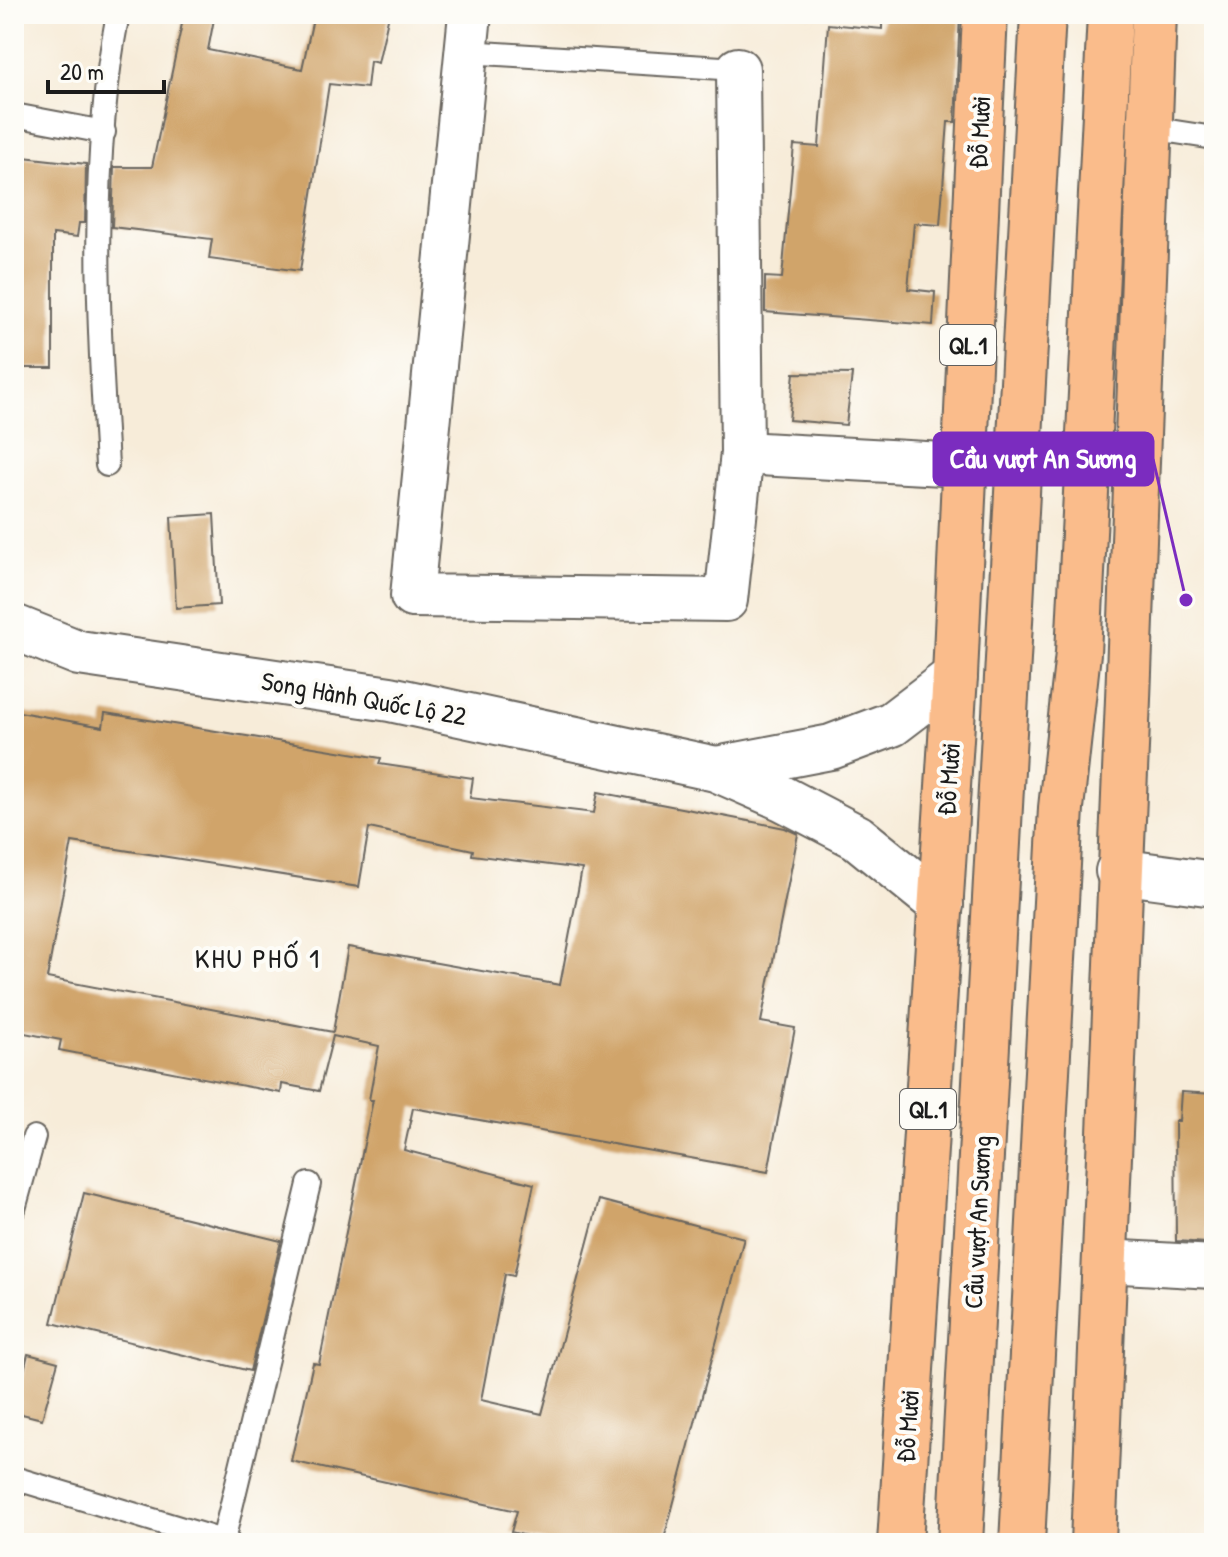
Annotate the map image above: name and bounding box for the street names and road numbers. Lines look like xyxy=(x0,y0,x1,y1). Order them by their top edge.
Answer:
street label: Đỗ Mười xyxy=(960,95,998,169)
road number: QL.1 xyxy=(940,325,996,365)
street label: Song Hành Quốc Lộ 22 xyxy=(259,663,469,733)
street label: Đỗ Mười xyxy=(928,741,968,817)
road number: QL.1 xyxy=(900,1089,956,1129)
street label: Cầu vượt An Sương xyxy=(955,1134,999,1310)
street label: Đỗ Mười xyxy=(887,1388,927,1464)

